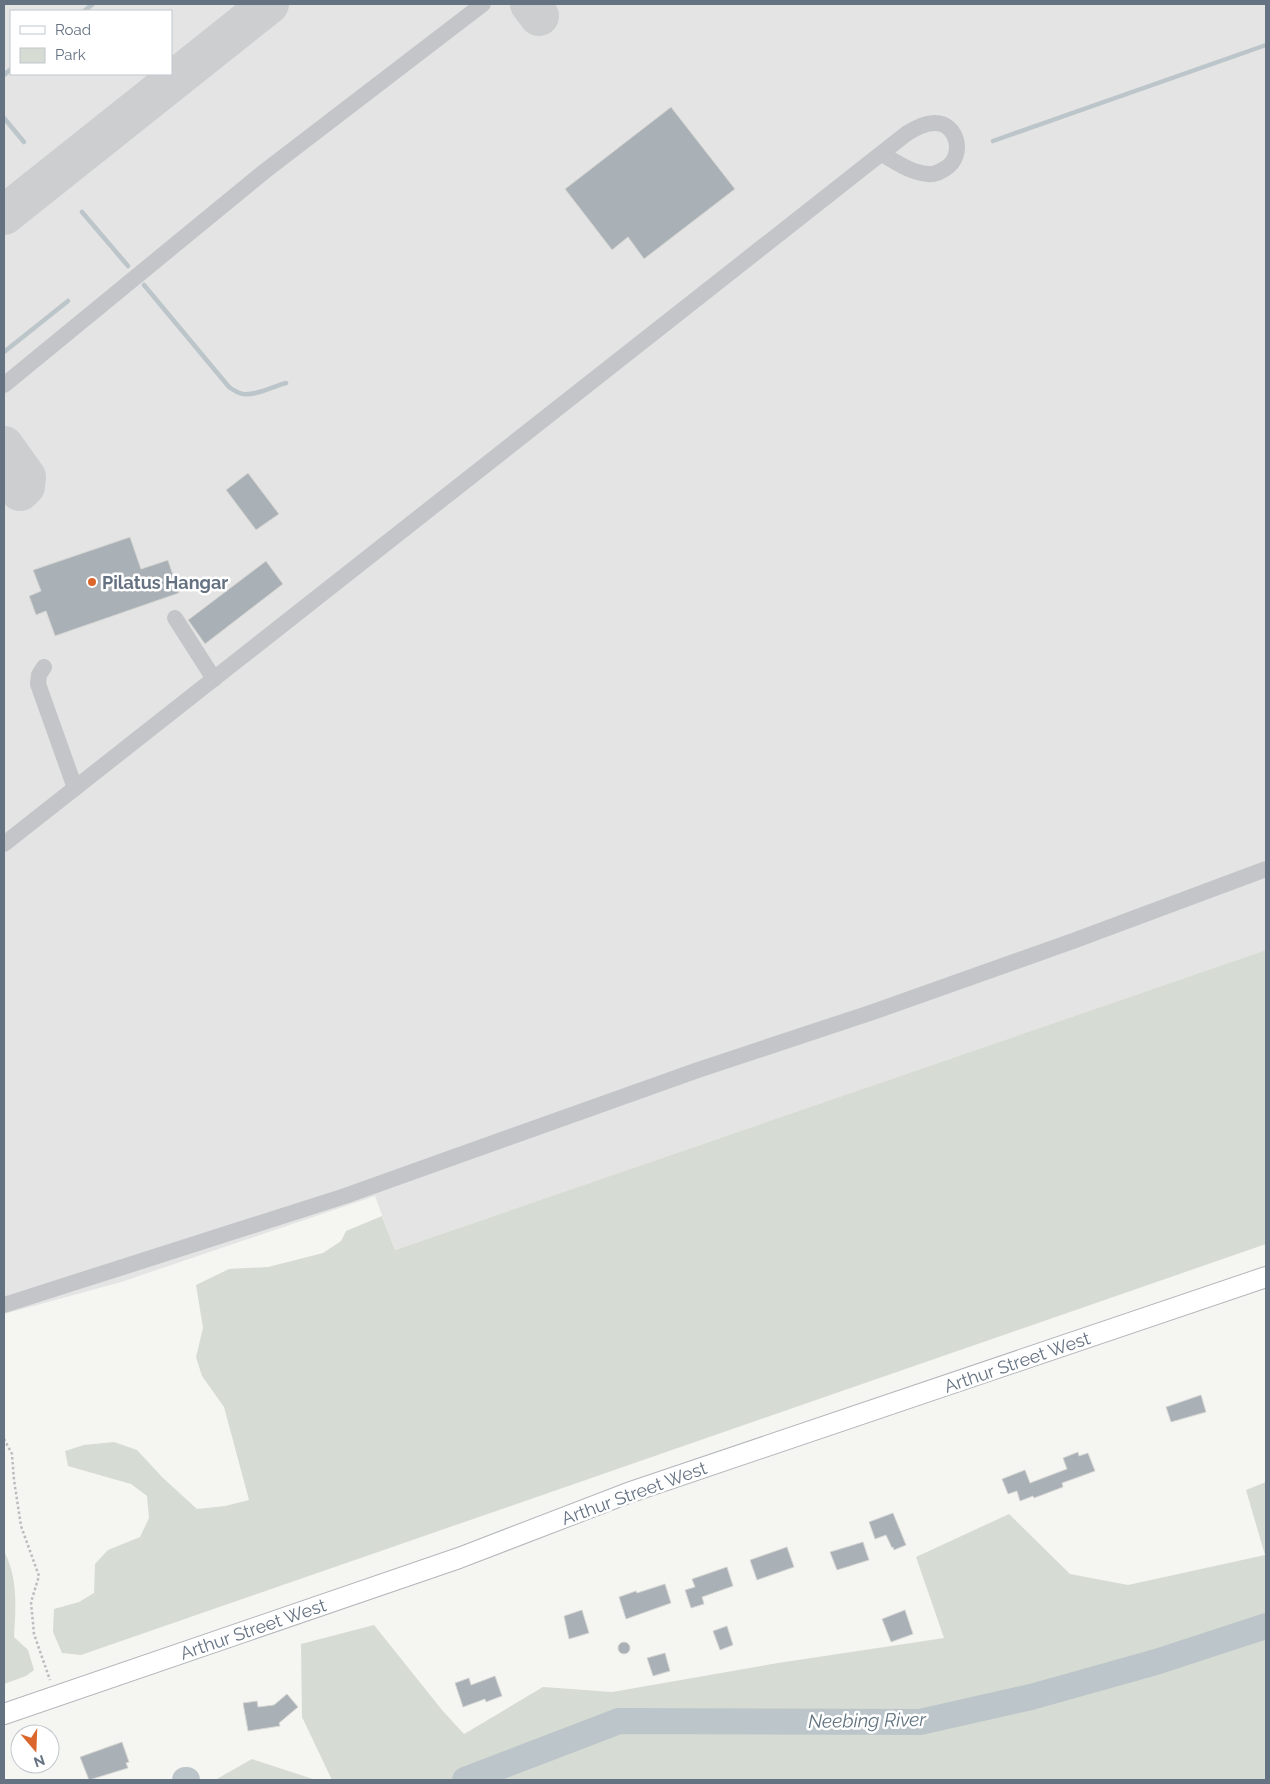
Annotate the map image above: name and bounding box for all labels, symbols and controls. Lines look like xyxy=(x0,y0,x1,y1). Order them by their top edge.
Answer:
legend xyxy=(10,10,172,75)
text: Road xyxy=(55,21,91,39)
text: Park xyxy=(55,46,86,64)
place label: Pilatus Hangar xyxy=(102,572,228,593)
marker: Pilatus Hangar xyxy=(86,576,98,588)
street label: Arthur Street West xyxy=(941,1327,1093,1397)
street label: Arthur Street West xyxy=(559,1457,709,1529)
street label: Arthur Street West xyxy=(177,1594,329,1664)
water label: Neebing River xyxy=(808,1708,928,1732)
north arrow xyxy=(10,1724,60,1774)
text: N xyxy=(32,1752,47,1771)

